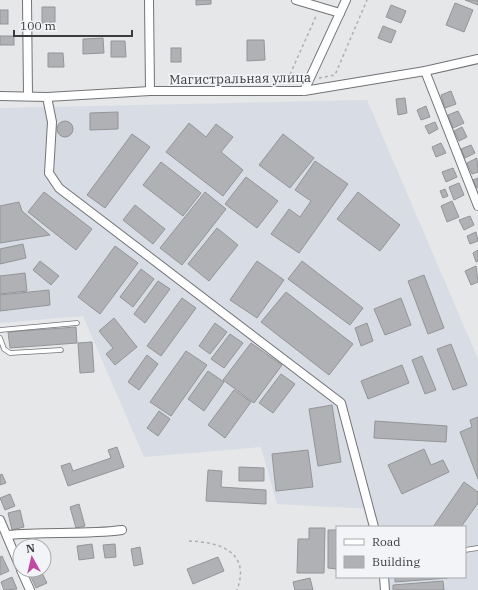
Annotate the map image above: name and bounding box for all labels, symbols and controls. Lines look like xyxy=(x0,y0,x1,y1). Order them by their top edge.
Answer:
scale bar xyxy=(14,12,132,38)
text: 100 m xyxy=(20,18,56,33)
street label: Магистральная улица xyxy=(169,69,311,88)
legend xyxy=(336,526,466,578)
text: Road xyxy=(372,534,401,549)
north arrow xyxy=(12,538,52,578)
text: N xyxy=(25,541,36,556)
text: Building xyxy=(372,554,420,569)

